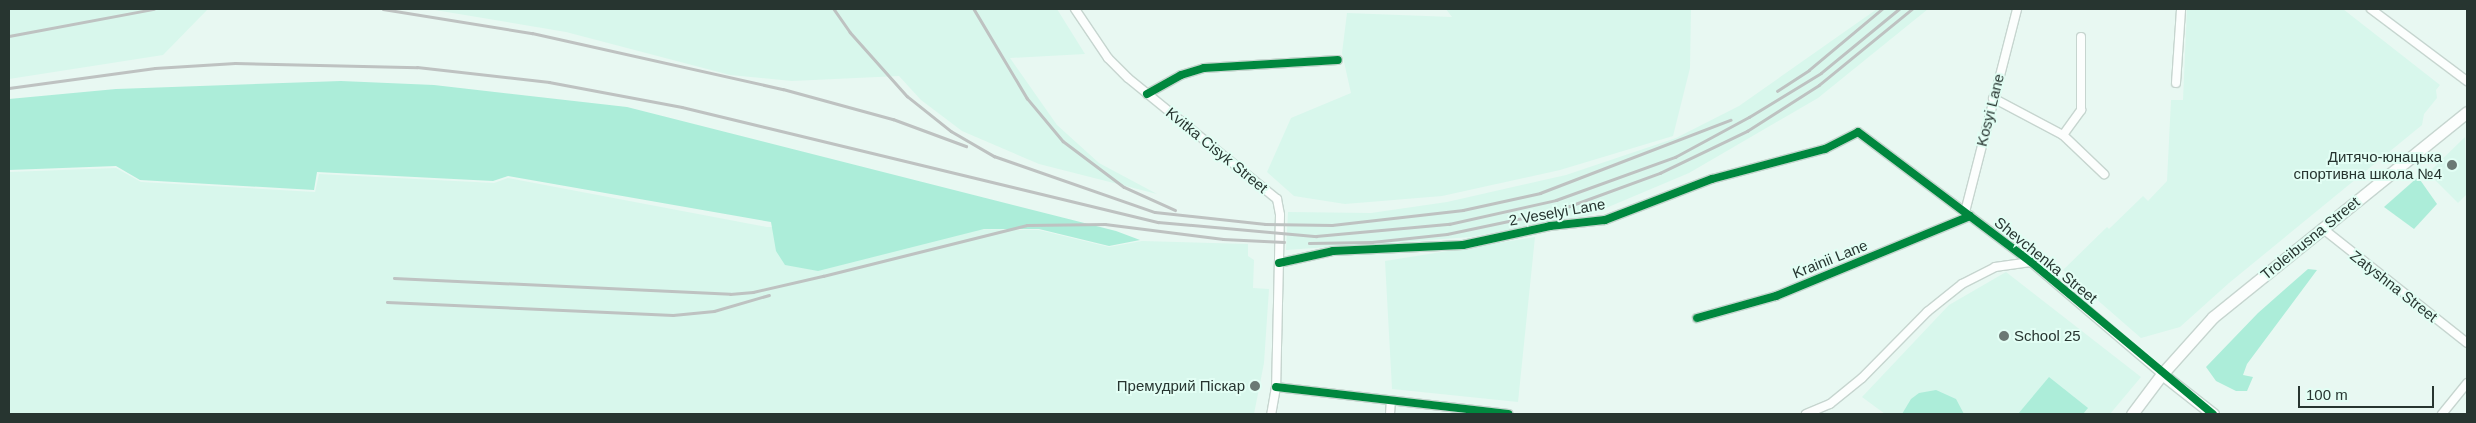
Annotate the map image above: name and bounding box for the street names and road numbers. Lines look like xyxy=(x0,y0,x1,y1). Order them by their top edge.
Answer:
street label: Kosyi Lane xyxy=(1972,72,2008,148)
street label: Kvitka Cisyk Street xyxy=(1162,103,1272,197)
street label: Troleibusna Street xyxy=(2257,193,2363,283)
street label: 2 Veselyi Lane xyxy=(1507,195,1607,229)
street label: Shevchenka Street xyxy=(1991,213,2101,307)
street label: Krainii Lane xyxy=(1790,236,1870,282)
street label: Zatyshna Street xyxy=(2347,246,2441,326)

